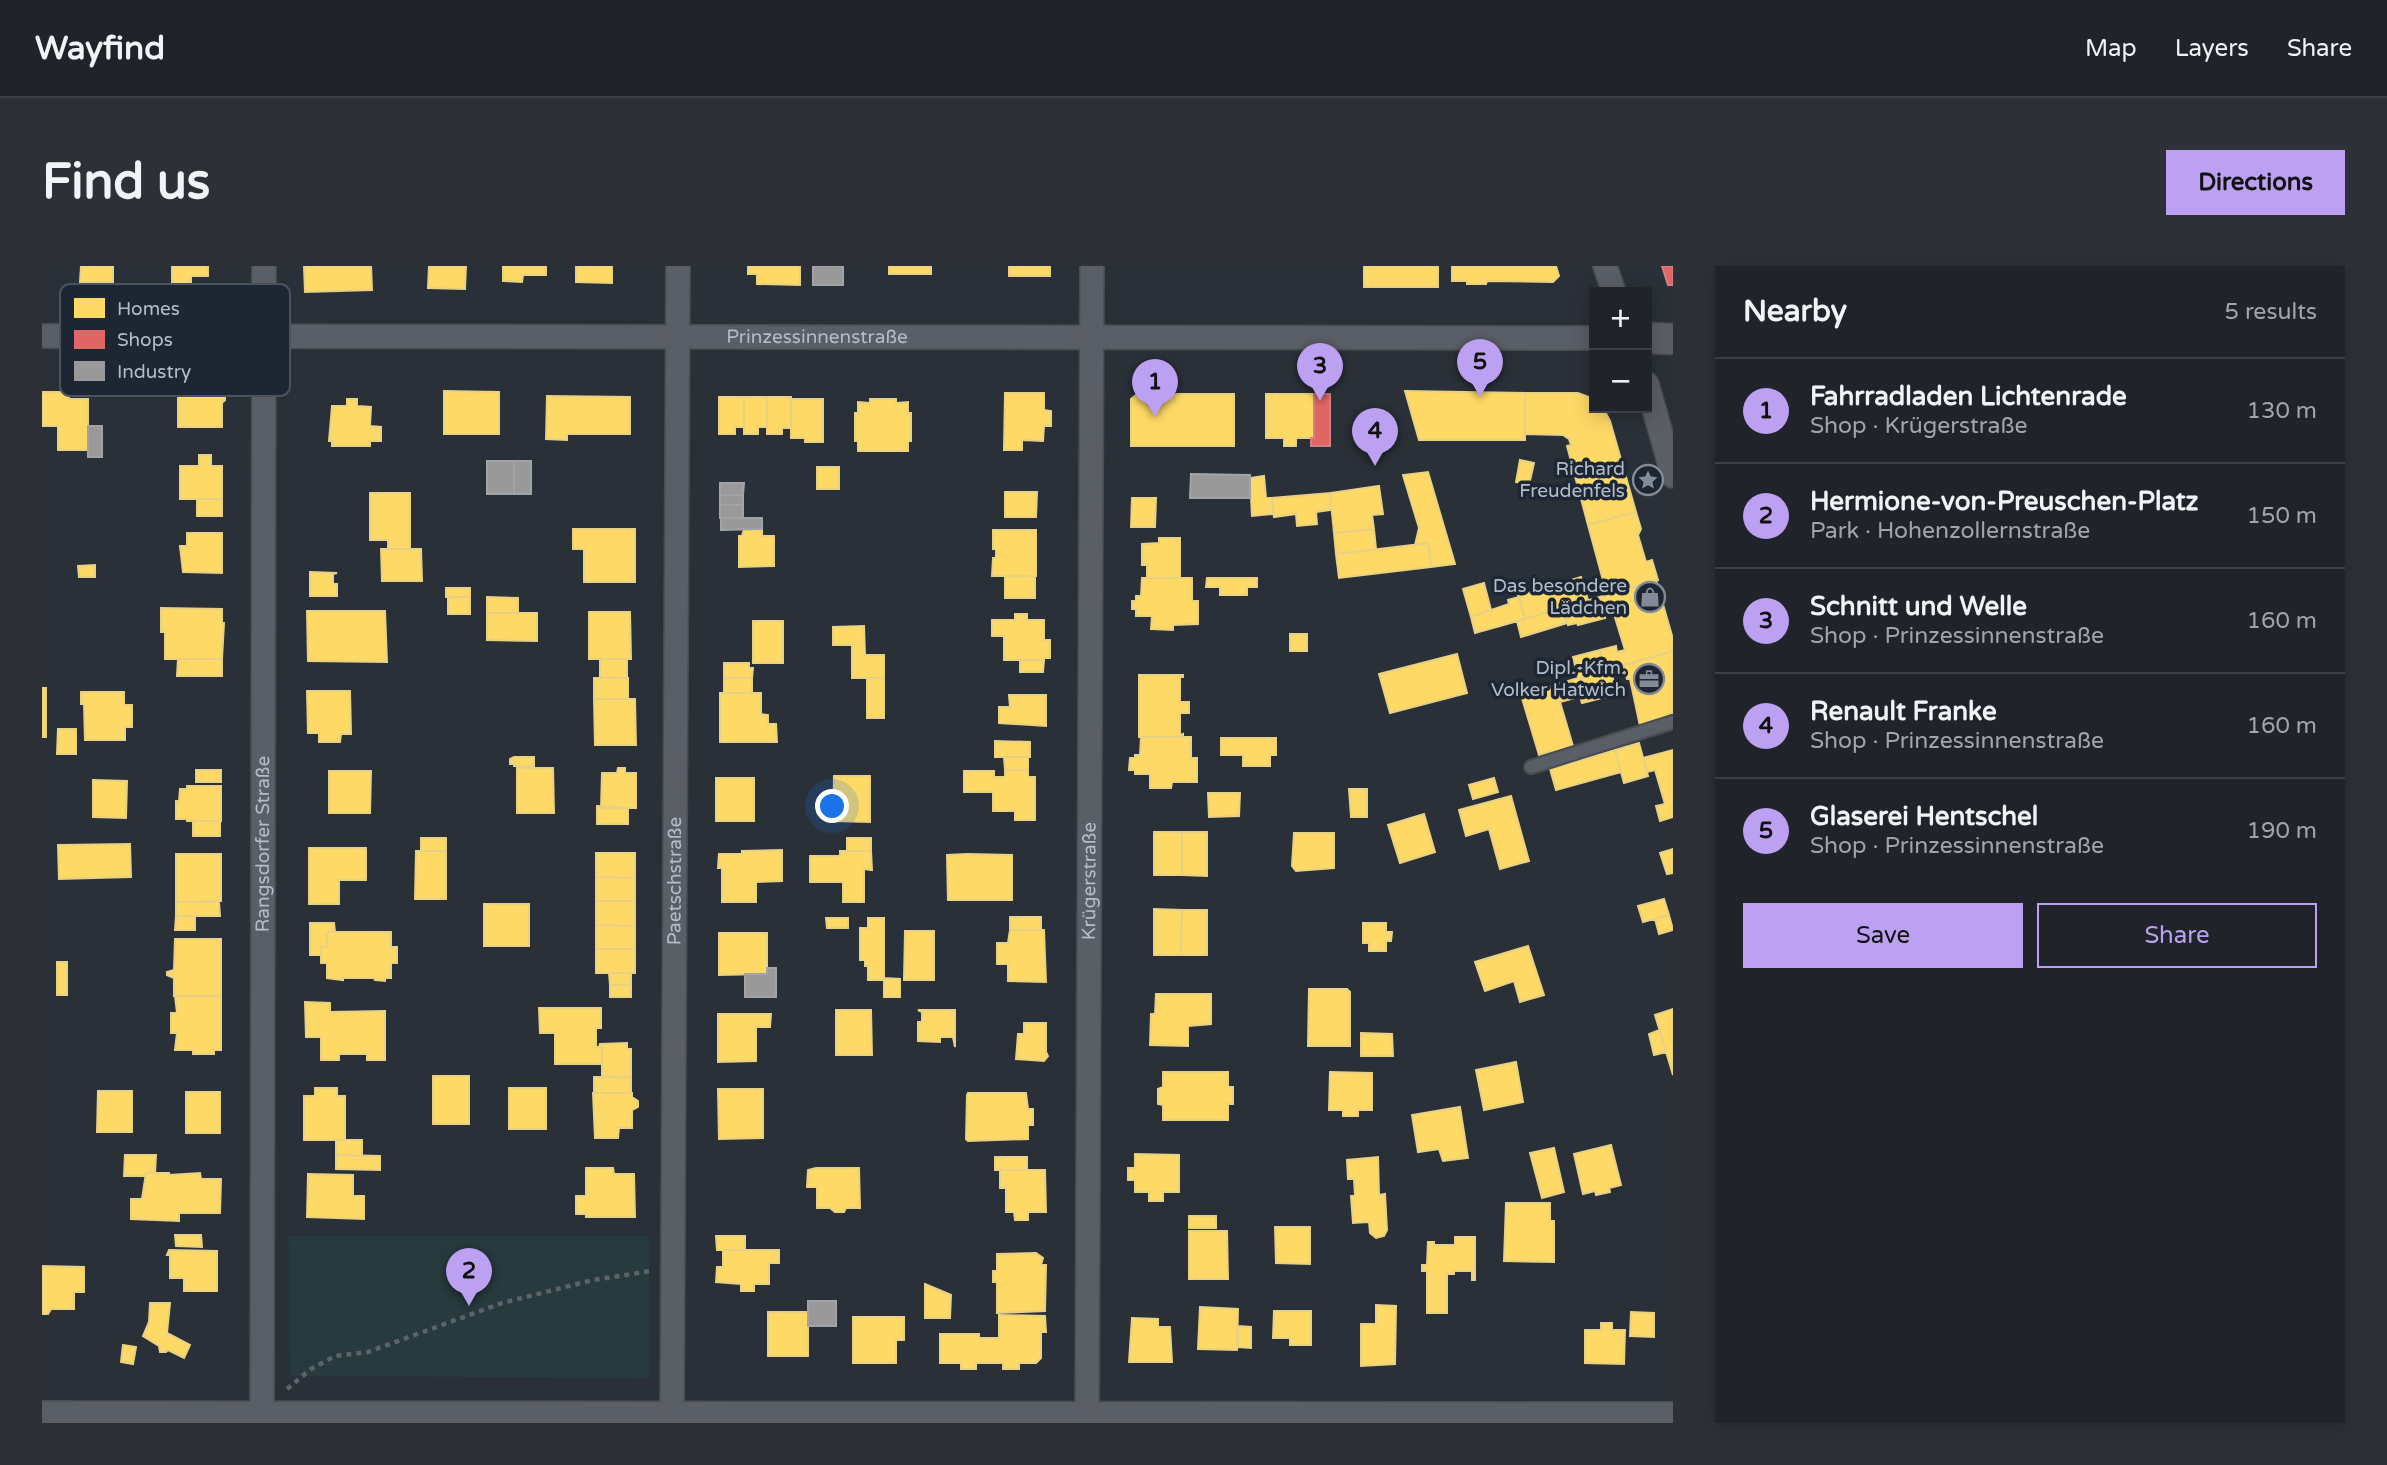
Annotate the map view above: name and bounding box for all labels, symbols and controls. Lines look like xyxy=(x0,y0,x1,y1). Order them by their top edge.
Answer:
text: Wayfind xyxy=(35,29,165,68)
text: Map xyxy=(2085,34,2137,63)
text: Layers xyxy=(2175,34,2249,63)
text: Share xyxy=(2287,34,2352,63)
button: Directions xyxy=(2166,150,2345,215)
text: Find us xyxy=(42,153,210,212)
legend xyxy=(60,284,290,396)
map controls xyxy=(1589,287,1652,413)
button: + xyxy=(1589,287,1652,350)
text: Nearby xyxy=(1743,293,1847,330)
text: Homes xyxy=(117,298,180,320)
text: 5 results xyxy=(2224,298,2317,326)
street label: Prinzessinnenstraße xyxy=(726,326,908,348)
text: Shops xyxy=(117,329,173,351)
pin: 5 xyxy=(1457,339,1503,397)
pin: 3 xyxy=(1297,343,1343,401)
button: − xyxy=(1589,350,1652,413)
pin: 1 xyxy=(1132,359,1178,417)
text: Industry xyxy=(117,361,191,383)
text: Fahrradladen Lichtenrade xyxy=(1810,381,2127,412)
text: 1 xyxy=(1759,397,1773,425)
text: 130 m xyxy=(2247,397,2317,425)
pin: 4 xyxy=(1352,408,1398,466)
text: Shop · Krügerstraße xyxy=(1810,412,2027,440)
place label: Richard Freudenfels xyxy=(1519,458,1625,502)
place icon: Richard Freudenfels xyxy=(1631,463,1665,497)
text: Hermione-von-Preuschen-Platz xyxy=(1810,486,2199,517)
text: 2 xyxy=(1759,502,1773,530)
text: 150 m xyxy=(2247,502,2317,530)
text: Park · Hohenzollernstraße xyxy=(1810,517,2090,545)
place label: Das besondere Lädchen xyxy=(1493,575,1627,619)
shop icon: Das besondere Lädchen xyxy=(1633,580,1667,614)
text: Schnitt und Welle xyxy=(1810,591,2027,622)
text: 3 xyxy=(1759,607,1773,635)
text: 160 m xyxy=(2247,607,2317,635)
text: Shop · Prinzessinnenstraße xyxy=(1810,622,2104,650)
place label: Dipl.-Kfm. Volker Hatwich xyxy=(1491,657,1626,701)
office icon: Dipl.-Kfm. Volker Hatwich xyxy=(1632,662,1666,696)
text: Renault Franke xyxy=(1810,696,1997,727)
text: 4 xyxy=(1759,712,1773,740)
text: 160 m xyxy=(2247,712,2317,740)
text: Shop · Prinzessinnenstraße xyxy=(1810,727,2104,755)
street label: Rangsdorfer Straße xyxy=(252,756,274,932)
your location xyxy=(815,789,849,823)
text: Glaserei Hentschel xyxy=(1810,801,2038,832)
street label: Paetschstraße xyxy=(663,817,686,945)
text: 5 xyxy=(1759,817,1773,845)
text: 190 m xyxy=(2247,817,2317,845)
street label: Krügerstraße xyxy=(1078,822,1101,940)
text: Shop · Prinzessinnenstraße xyxy=(1810,832,2104,860)
button: Save xyxy=(1743,903,2023,968)
button: Share xyxy=(2037,903,2317,968)
pin: 2 xyxy=(446,1248,492,1306)

